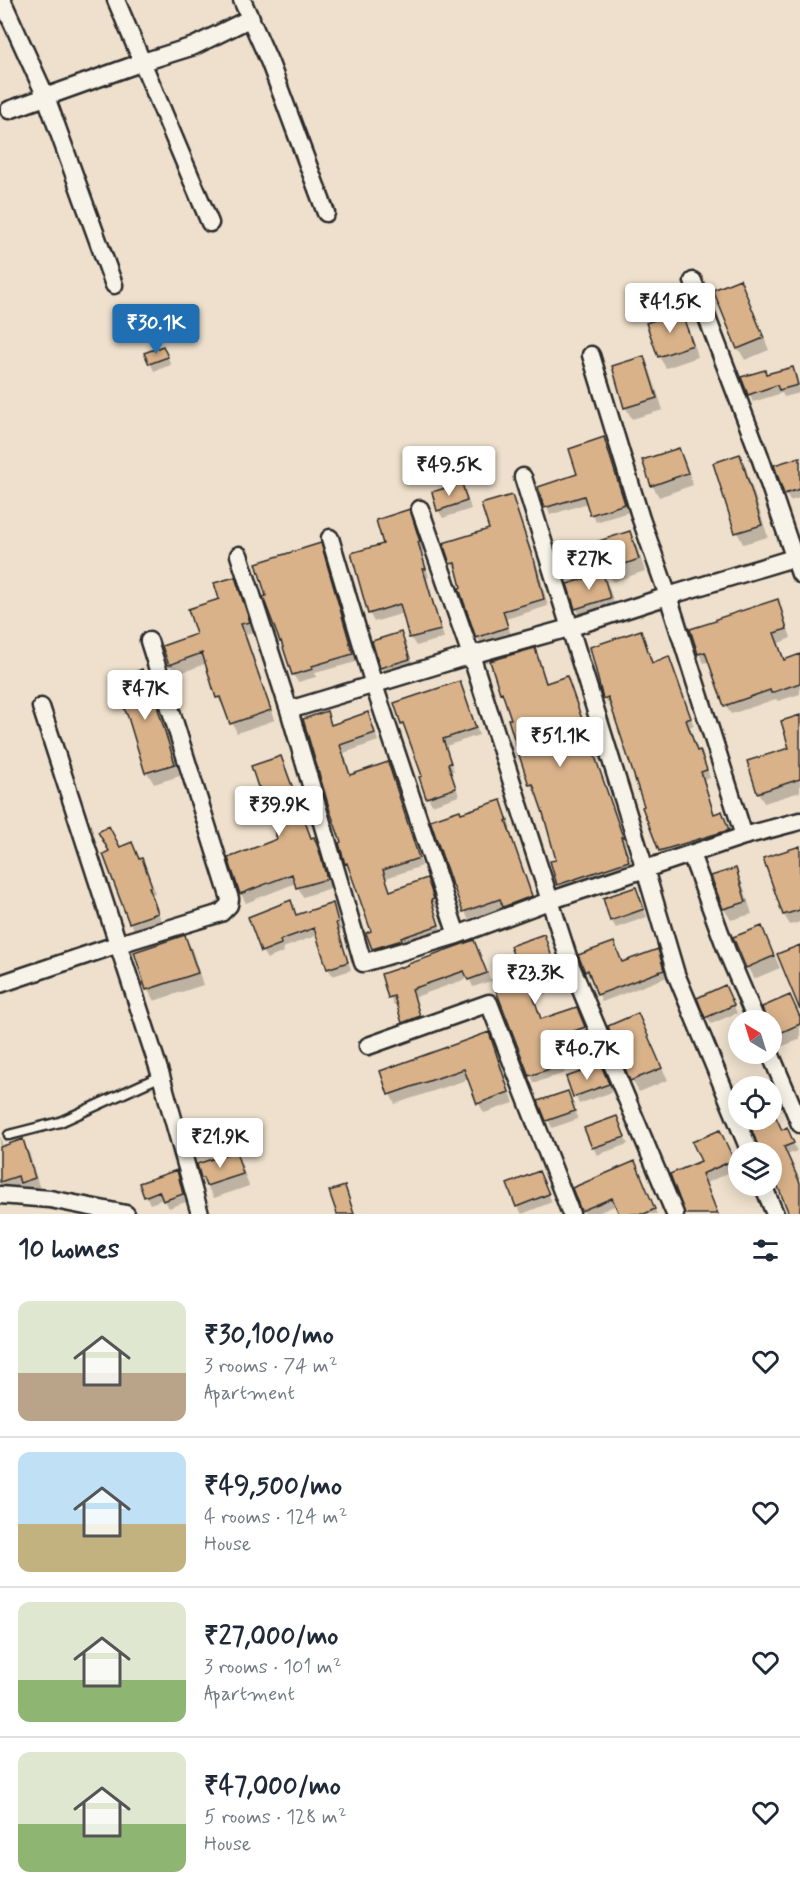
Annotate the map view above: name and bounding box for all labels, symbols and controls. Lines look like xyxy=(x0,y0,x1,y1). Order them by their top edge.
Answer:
pin: ₹41.5K xyxy=(621,283,719,334)
text: ₹41.5K xyxy=(639,289,701,316)
pin: ₹30.1K xyxy=(107,304,205,355)
text: ₹30.1K xyxy=(126,310,186,337)
pin: ₹49.5K xyxy=(400,446,498,497)
text: ₹49.5K xyxy=(416,452,482,479)
pin: ₹27K xyxy=(553,540,625,591)
text: ₹27K xyxy=(566,546,612,573)
pin: ₹47K xyxy=(109,670,181,721)
text: ₹47K xyxy=(121,676,169,703)
pin: ₹51.1K xyxy=(511,717,609,768)
text: ₹51.1K xyxy=(530,723,590,750)
pin: ₹39.9K xyxy=(230,786,328,837)
text: ₹39.9K xyxy=(249,792,309,819)
pin: ₹23.3K xyxy=(486,954,584,1005)
text: ₹23.3K xyxy=(507,960,564,987)
north arrow xyxy=(728,1010,782,1064)
map controls xyxy=(728,1010,782,1196)
pin: ₹40.7K xyxy=(538,1030,636,1081)
text: ₹40.7K xyxy=(555,1036,619,1063)
button: locate xyxy=(728,1076,782,1130)
pin: ₹21.9K xyxy=(171,1118,269,1169)
text: ₹21.9K xyxy=(191,1124,249,1151)
button: layers xyxy=(728,1142,782,1196)
text: 10 homes xyxy=(18,1233,119,1267)
icon: filters xyxy=(749,1234,782,1267)
text: ₹30,100/mo xyxy=(204,1319,334,1353)
icon: home xyxy=(66,1325,138,1397)
icon: heart xyxy=(749,1345,782,1378)
text: 3 rooms · 74 m² xyxy=(204,1353,338,1380)
text: Apartment xyxy=(204,1380,295,1407)
text: ₹49,500/mo xyxy=(204,1470,342,1504)
icon: home xyxy=(66,1476,138,1548)
icon: heart xyxy=(749,1496,782,1529)
text: 4 rooms · 124 m² xyxy=(204,1504,347,1531)
text: House xyxy=(204,1531,251,1558)
text: ₹27,000/mo xyxy=(204,1620,338,1654)
icon: home xyxy=(66,1626,138,1698)
icon: heart xyxy=(749,1646,782,1679)
text: 3 rooms · 101 m² xyxy=(204,1654,342,1681)
text: Apartment xyxy=(204,1681,295,1708)
text: ₹47,000/mo xyxy=(204,1770,341,1804)
icon: home xyxy=(66,1776,138,1848)
icon: heart xyxy=(749,1796,782,1829)
text: 5 rooms · 128 m² xyxy=(204,1804,347,1831)
text: House xyxy=(204,1831,251,1858)

